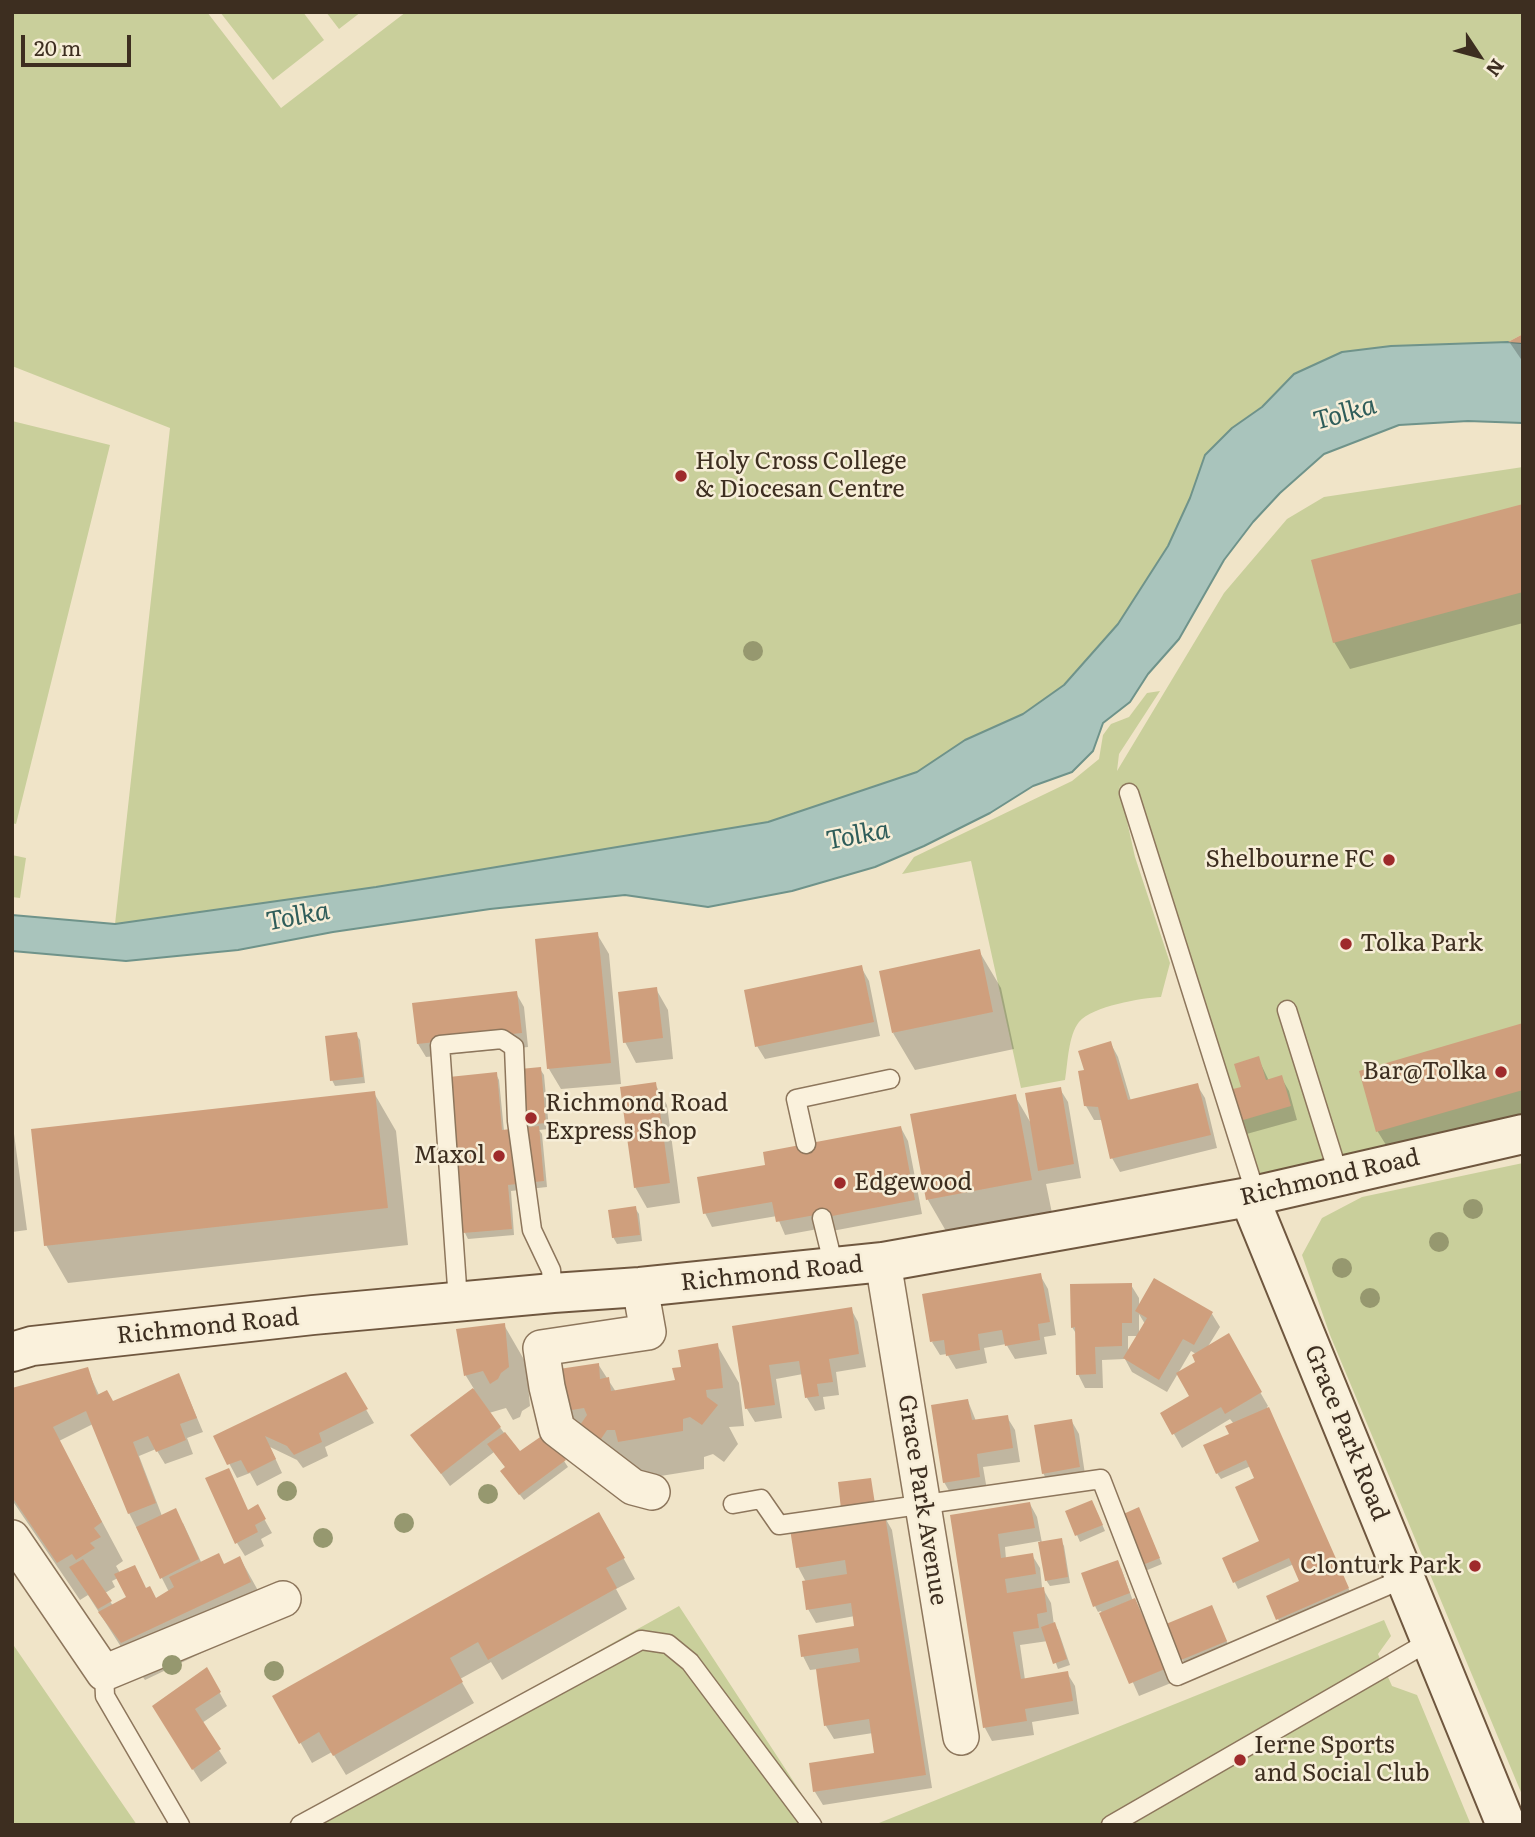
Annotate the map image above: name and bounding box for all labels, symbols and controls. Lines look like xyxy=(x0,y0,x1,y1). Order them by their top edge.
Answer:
scale bar xyxy=(24,21,135,65)
north arrow xyxy=(1444,21,1514,91)
text: 20 m xyxy=(34,31,81,62)
text: N xyxy=(1480,54,1512,83)
water label: Tolka xyxy=(1310,390,1380,438)
place label: Holy Cross College & Diocesan Centre xyxy=(695,448,907,504)
marker: Holy Cross College & Diocesan Centre xyxy=(673,468,689,484)
water label: Tolka xyxy=(824,815,892,857)
place label: Shelbourne FC xyxy=(1205,846,1375,874)
marker: Shelbourne FC xyxy=(1381,852,1397,868)
water label: Tolka xyxy=(264,896,332,938)
place label: Tolka Park xyxy=(1360,930,1483,958)
marker: Tolka Park xyxy=(1338,936,1354,952)
place label: Bar@Tolka xyxy=(1363,1058,1487,1086)
marker: Bar@Tolka xyxy=(1493,1064,1509,1080)
place label: Richmond Road Express Shop xyxy=(545,1090,728,1146)
marker: Richmond Road Express Shop xyxy=(523,1110,539,1126)
place label: Maxol xyxy=(413,1142,485,1170)
street label: Richmond Road xyxy=(1237,1143,1423,1213)
marker: Maxol xyxy=(491,1148,507,1164)
place label: Edgewood xyxy=(854,1169,972,1197)
marker: Edgewood xyxy=(832,1175,848,1191)
street label: Richmond Road xyxy=(679,1250,865,1298)
street label: Richmond Road xyxy=(115,1303,301,1351)
street label: Grace Park Road xyxy=(1298,1341,1394,1525)
street label: Grace Park Avenue xyxy=(891,1393,953,1607)
place label: Clonturk Park xyxy=(1300,1552,1461,1580)
marker: Clonturk Park xyxy=(1467,1558,1483,1574)
place label: Ierne Sports and Social Club xyxy=(1254,1732,1430,1788)
marker: Ierne Sports and Social Club xyxy=(1232,1752,1248,1768)

